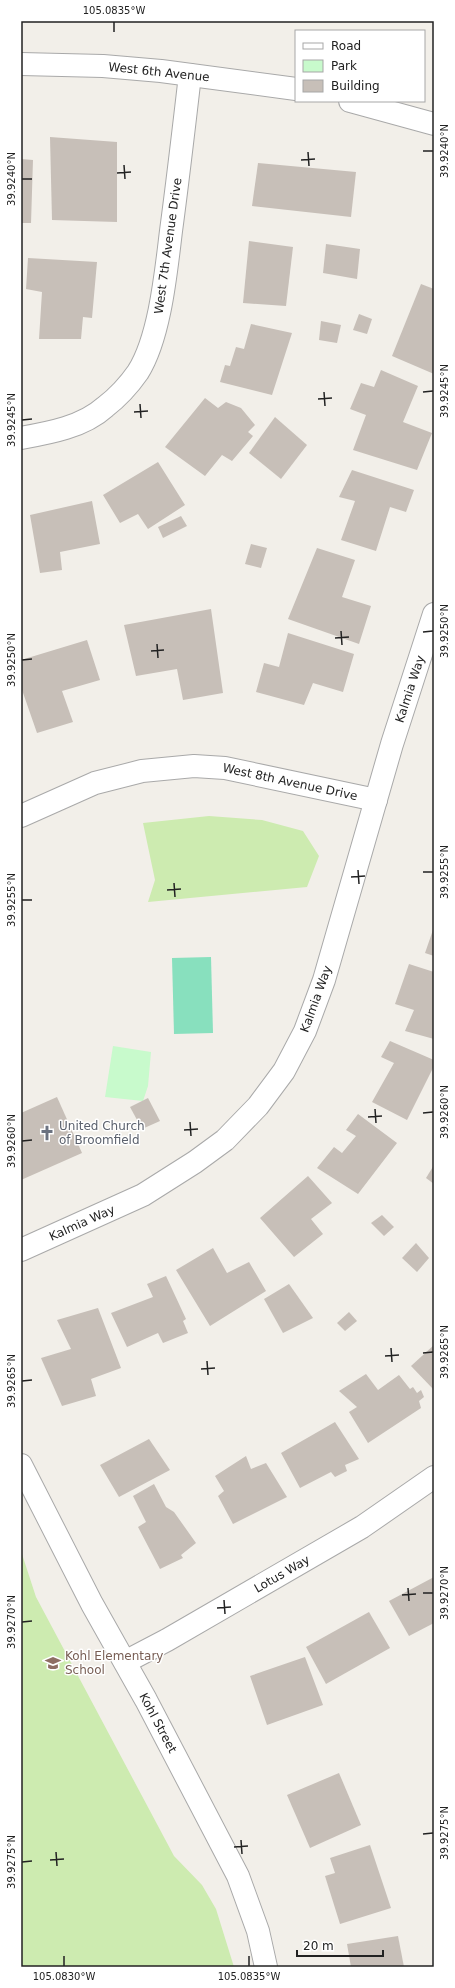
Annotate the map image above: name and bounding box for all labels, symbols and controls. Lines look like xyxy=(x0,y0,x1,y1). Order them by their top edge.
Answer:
text: 105.0835°W xyxy=(83,5,145,16)
legend xyxy=(295,30,425,102)
text: Road xyxy=(331,39,361,53)
text: Park xyxy=(331,59,357,73)
street label: West 6th Avenue xyxy=(108,60,210,84)
text: Building xyxy=(331,79,380,93)
text: 39.9240°N xyxy=(439,124,450,178)
text: 39.9240°N xyxy=(6,152,17,206)
street label: West 7th Avenue Drive xyxy=(152,177,184,315)
text: 39.9245°N xyxy=(439,364,450,418)
text: 39.9245°N xyxy=(6,393,17,447)
text: 39.9250°N xyxy=(439,604,450,658)
text: 39.9250°N xyxy=(6,633,17,687)
street label: Kalmia Way xyxy=(393,654,427,724)
street label: West 8th Avenue Drive xyxy=(221,761,359,803)
text: 39.9255°N xyxy=(439,845,450,899)
text: 39.9255°N xyxy=(6,873,17,927)
street label: Kalmia Way xyxy=(297,964,335,1034)
text: 39.9260°N xyxy=(439,1085,450,1139)
text: 39.9260°N xyxy=(6,1114,17,1168)
place label: United Church of Broomfield xyxy=(59,1119,145,1147)
church icon: United Church of Broomfield xyxy=(38,1124,56,1142)
street label: Kalmia Way xyxy=(47,1202,117,1244)
text: 39.9265°N xyxy=(439,1325,450,1379)
text: 39.9265°N xyxy=(6,1354,17,1408)
street label: Lotus Way xyxy=(252,1553,312,1595)
text: 39.9270°N xyxy=(439,1566,450,1620)
text: 39.9270°N xyxy=(6,1595,17,1649)
place label: Kohl Elementary School xyxy=(65,1649,163,1677)
school or university icon: Kohl Elementary School xyxy=(44,1654,62,1672)
street label: Kohl Street xyxy=(136,1691,180,1756)
text: 39.9275°N xyxy=(439,1806,450,1860)
text: 39.9275°N xyxy=(6,1835,17,1889)
scale bar xyxy=(297,1932,383,1958)
text: 20 m xyxy=(303,1939,334,1953)
text: 105.0830°W xyxy=(33,1971,95,1982)
text: 105.0835°W xyxy=(218,1971,280,1982)

